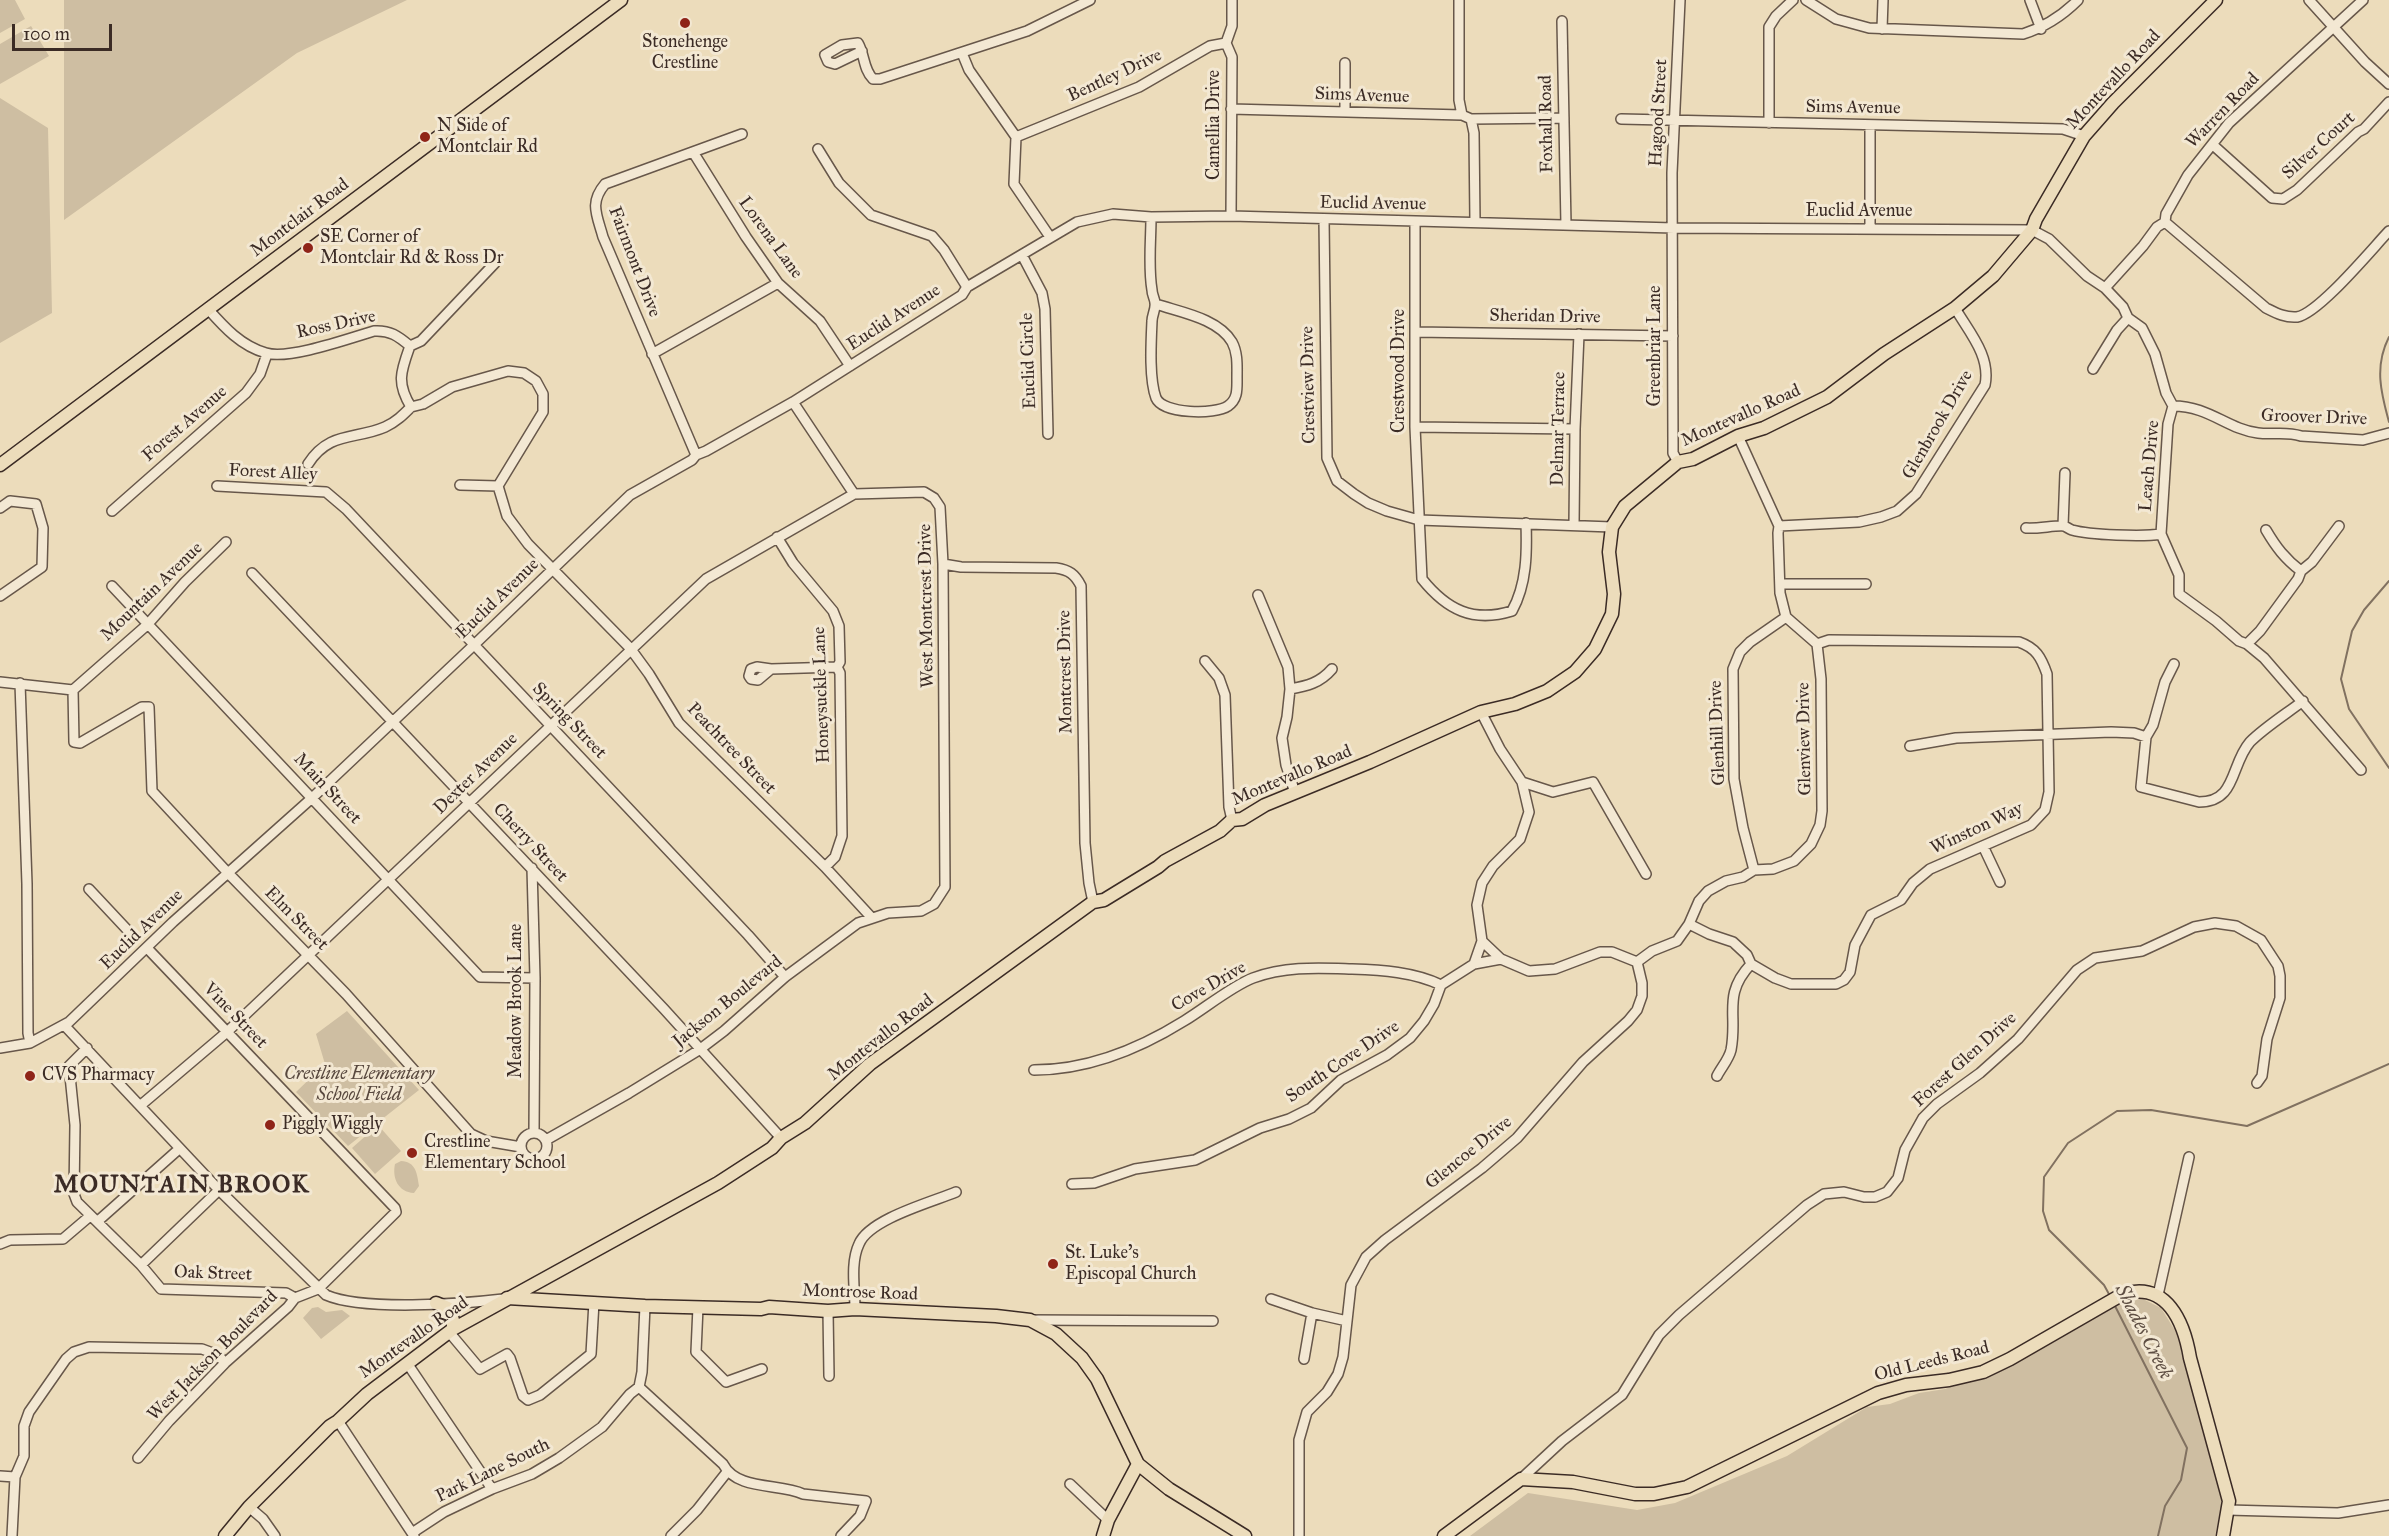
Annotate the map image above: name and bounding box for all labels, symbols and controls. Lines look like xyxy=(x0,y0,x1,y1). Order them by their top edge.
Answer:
scale bar xyxy=(15,12,116,50)
marker: Stonehenge Crestline xyxy=(678,16,692,30)
text: 100 m xyxy=(23,23,70,45)
street label: Montevallo Road xyxy=(2062,26,2166,134)
place label: Stonehenge Crestline xyxy=(642,32,728,74)
street label: Bentley Drive xyxy=(1064,45,1166,107)
street label: Hagood Street xyxy=(1645,59,1673,167)
street label: Warren Road xyxy=(2182,69,2264,153)
street label: Camellia Drive xyxy=(1204,70,1226,180)
street label: Foxhall Road xyxy=(1535,75,1559,173)
street label: Sims Avenue xyxy=(1314,84,1410,108)
street label: Sims Avenue xyxy=(1805,96,1901,120)
street label: Silver Court xyxy=(2278,108,2360,184)
place label: N Side of Montclair Rd xyxy=(437,116,538,158)
marker: N Side of Montclair Rd xyxy=(418,130,432,144)
street label: Montclair Road xyxy=(247,174,353,262)
street label: Euclid Avenue xyxy=(1319,192,1427,216)
street label: Lorena Lane xyxy=(733,193,807,283)
street label: Euclid Avenue xyxy=(1806,201,1912,223)
street label: Fairmont Drive xyxy=(603,204,665,320)
place label: SE Corner of Montclair Rd & Ross Dr xyxy=(320,227,504,270)
marker: SE Corner of Montclair Rd & Ross Dr xyxy=(301,241,315,255)
street label: Euclid Avenue xyxy=(843,280,945,356)
street label: Greenbriar Lane xyxy=(1645,285,1667,407)
street label: Sheridan Drive xyxy=(1489,305,1601,329)
street label: Ross Drive xyxy=(294,306,378,344)
street label: Crestwood Drive xyxy=(1389,309,1411,433)
street label: Euclid Circle xyxy=(1017,312,1041,410)
street label: Crestview Drive xyxy=(1297,326,1321,444)
street label: Glenbrook Drive xyxy=(1898,367,1978,483)
street label: Delmar Terrace xyxy=(1547,372,1571,486)
street label: Montevallo Road xyxy=(1678,380,1804,452)
street label: Forest Avenue xyxy=(138,381,232,467)
street label: Groover Drive xyxy=(2261,405,2367,431)
street label: Leach Drive xyxy=(2135,419,2165,513)
street label: Forest Alley xyxy=(228,460,318,486)
street label: West Montcrest Drive xyxy=(915,524,939,688)
street label: Mountain Avenue xyxy=(97,538,207,646)
street label: Euclid Avenue xyxy=(452,554,544,644)
street label: Montcrest Drive xyxy=(1054,610,1078,734)
street label: Honeysuckle Lane xyxy=(809,626,835,764)
street label: Spring Street xyxy=(527,678,611,764)
street label: Glenhill Drive xyxy=(1705,680,1731,786)
street label: Glenview Drive xyxy=(1793,682,1817,796)
street label: Peachtree Street xyxy=(682,699,780,799)
street label: Dexter Avenue xyxy=(430,729,522,819)
street label: Montevallo Road xyxy=(1229,741,1355,811)
street label: Main Street xyxy=(289,749,365,829)
street label: Winston Way xyxy=(1927,798,2027,860)
street label: Cherry Street xyxy=(488,799,572,887)
street label: Elm Street xyxy=(260,883,332,955)
street label: Euclid Avenue xyxy=(96,885,188,975)
street label: Meadow Brook Lane xyxy=(506,924,528,1078)
street label: Jackson Boulevard xyxy=(669,951,787,1053)
street label: Cove Drive xyxy=(1168,957,1250,1017)
street label: Vine Street xyxy=(198,979,272,1053)
street label: Montevallo Road xyxy=(824,990,938,1086)
street label: Forest Glen Drive xyxy=(1909,1008,2021,1112)
street label: South Cove Drive xyxy=(1282,1016,1404,1108)
park label: Crestline Elementary School Field xyxy=(284,1064,434,1106)
place label: CVS Pharmacy xyxy=(42,1065,154,1087)
marker: CVS Pharmacy xyxy=(23,1069,37,1083)
street label: Glencoe Drive xyxy=(1421,1112,1517,1194)
place label: Piggly Wiggly xyxy=(282,1114,383,1136)
marker: Piggly Wiggly xyxy=(263,1118,277,1132)
place label: Crestline Elementary School xyxy=(424,1132,566,1174)
marker: Crestline Elementary School xyxy=(405,1146,419,1160)
district label: MOUNTAIN BROOK xyxy=(54,1172,310,1200)
place label: St. Luke's Episcopal Church xyxy=(1065,1243,1197,1286)
marker: St. Luke's Episcopal Church xyxy=(1046,1257,1060,1271)
street label: Oak Street xyxy=(174,1262,252,1286)
street label: Montrose Road xyxy=(802,1280,918,1306)
water label: Shades Creek xyxy=(2109,1280,2177,1384)
street label: West Jackson Boulevard xyxy=(143,1286,283,1426)
street label: Montevallo Road xyxy=(355,1292,473,1384)
street label: Old Leeds Road xyxy=(1872,1337,1992,1387)
street label: Park Lane South xyxy=(433,1434,553,1508)

